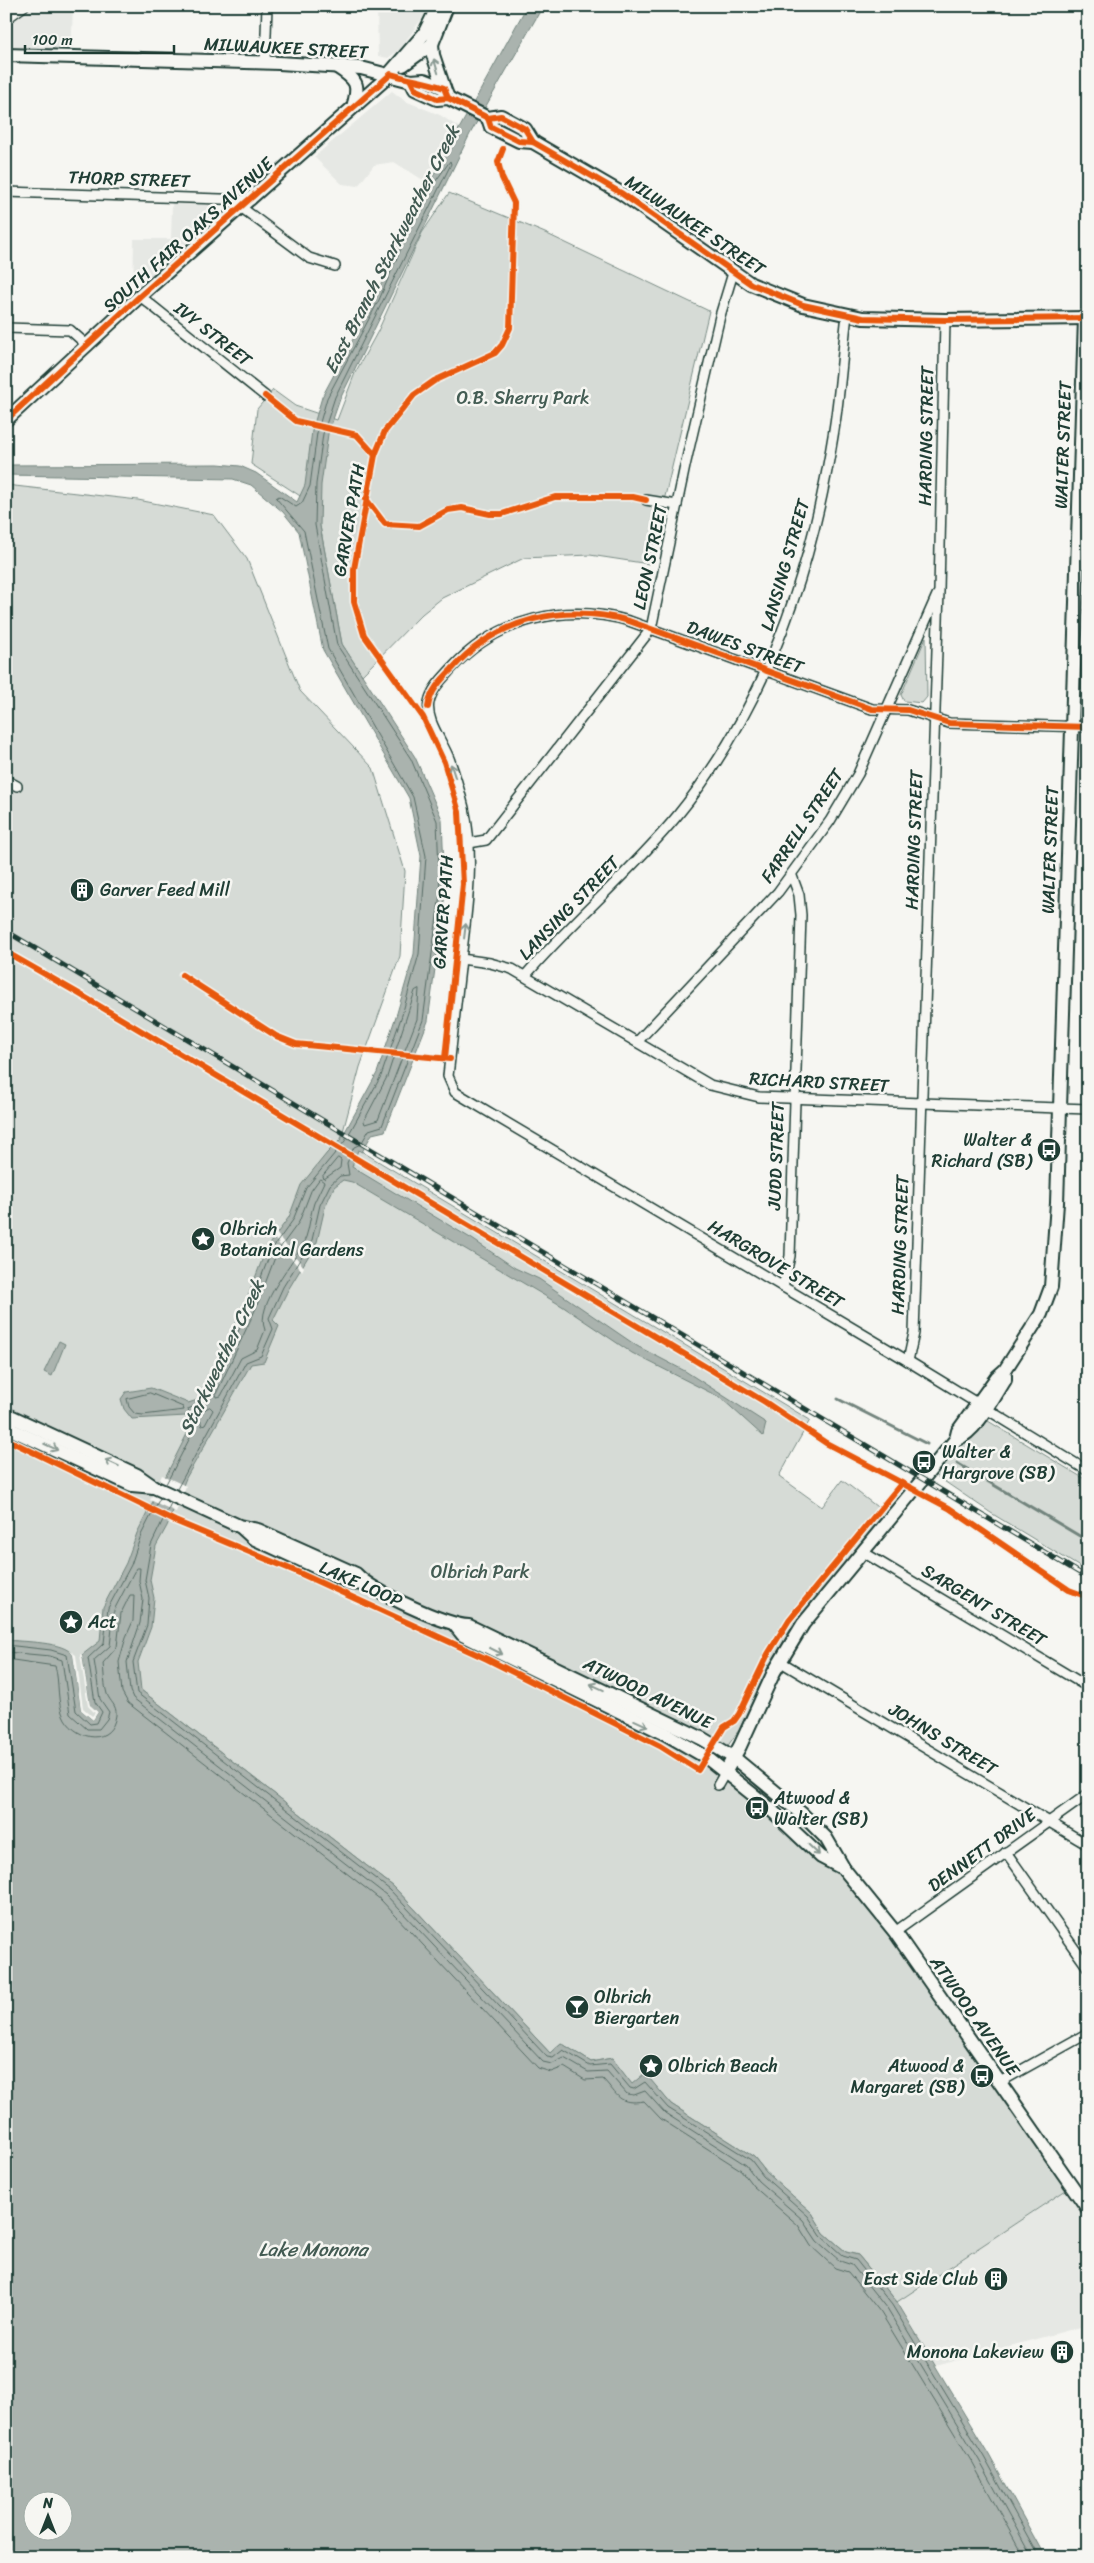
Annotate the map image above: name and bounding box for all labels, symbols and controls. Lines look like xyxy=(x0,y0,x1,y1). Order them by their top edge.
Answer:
scale bar xyxy=(25,22,174,54)
text: 100 m xyxy=(32,27,73,53)
street label: MILWAUKEE STREET xyxy=(203,28,370,68)
one-way arrow xyxy=(431,59,441,75)
water label: East Branch Starkweather Creek xyxy=(314,118,469,379)
street label: SOUTH FAIR OAKS AVENUE xyxy=(95,148,282,321)
street label: THORP STREET xyxy=(68,161,192,197)
street label: MILWAUKEE STREET xyxy=(618,166,773,285)
street label: IVY STREET xyxy=(166,292,260,376)
street label: HARDING STREET xyxy=(909,365,943,506)
street label: WALTER STREET xyxy=(1045,379,1081,509)
park label: O.B. Sherry Park xyxy=(456,382,590,414)
street label: GARVER PATH xyxy=(323,461,375,579)
street label: LANSING STREET xyxy=(751,494,819,635)
street label: LEON STREET xyxy=(623,500,677,613)
street label: DAWES STREET xyxy=(682,611,809,683)
street label: FARRELL STREET xyxy=(752,761,853,890)
one-way arrow xyxy=(448,763,458,779)
street label: HARDING STREET xyxy=(896,769,932,910)
street label: WALTER STREET xyxy=(1032,784,1068,914)
street label: LANSING STREET xyxy=(510,847,628,968)
street label: GARVER PATH xyxy=(423,854,463,970)
place label: Garver Feed Mill xyxy=(100,874,231,906)
building icon: Garver Feed Mill xyxy=(69,877,95,903)
one-way arrow xyxy=(460,924,470,940)
street label: RICHARD STREET xyxy=(748,1062,891,1102)
street label: JUDD STREET xyxy=(758,1100,794,1212)
place label: Walter & Richard (SB) xyxy=(932,1124,1034,1177)
bus stop icon: Walter & Richard (SB) xyxy=(1036,1137,1062,1163)
street label: HARDING STREET xyxy=(882,1174,918,1315)
street label: HARGROVE STREET xyxy=(702,1211,851,1318)
place label: Olbrich Botanical Gardens xyxy=(220,1213,364,1266)
place icon: Olbrich Botanical Gardens xyxy=(190,1226,216,1252)
water label: Starkweather Creek xyxy=(169,1273,274,1441)
place label: Walter & Hargrove (SB) xyxy=(942,1436,1056,1489)
one-way arrow xyxy=(43,1443,58,1453)
bus stop icon: Walter & Hargrove (SB) xyxy=(911,1449,937,1475)
one-way arrow xyxy=(105,1458,120,1467)
street label: LAKE LOOP xyxy=(314,1551,408,1617)
street label: SARGENT STREET xyxy=(915,1555,1054,1656)
park label: Olbrich Park xyxy=(431,1556,530,1588)
place label: Act xyxy=(87,1606,117,1638)
place icon: Act xyxy=(58,1609,84,1635)
one-way arrow xyxy=(488,1647,503,1656)
street label: ATWOOD AVENUE xyxy=(577,1647,719,1739)
one-way arrow xyxy=(590,1681,605,1691)
street label: JOHNS STREET xyxy=(882,1693,1005,1785)
one-way arrow xyxy=(633,1719,648,1729)
place label: Atwood & Walter (SB) xyxy=(773,1782,868,1835)
bus stop icon: Atwood & Walter (SB) xyxy=(744,1795,770,1821)
street label: DENNETT DRIVE xyxy=(921,1799,1044,1901)
one-way arrow xyxy=(808,1844,820,1856)
street label: ATWOOD AVENUE xyxy=(921,1948,1029,2084)
place label: Olbrich Biergarten xyxy=(594,1981,680,2034)
bar icon: Olbrich Biergarten xyxy=(564,1994,590,2020)
place label: Olbrich Beach xyxy=(668,2050,778,2082)
place label: Atwood & Margaret (SB) xyxy=(851,2050,966,2103)
place icon: Olbrich Beach xyxy=(638,2053,664,2079)
bus stop icon: Atwood & Margaret (SB) xyxy=(969,2063,995,2089)
water label: Lake Monona xyxy=(259,2233,370,2266)
place label: East Side Club xyxy=(863,2263,978,2295)
building icon: East Side Club xyxy=(983,2266,1009,2292)
place label: Monona Lakeview xyxy=(907,2336,1045,2368)
building icon: Monona Lakeview xyxy=(1049,2339,1075,2365)
north arrow xyxy=(22,2490,72,2540)
text: N xyxy=(42,2491,53,2516)

